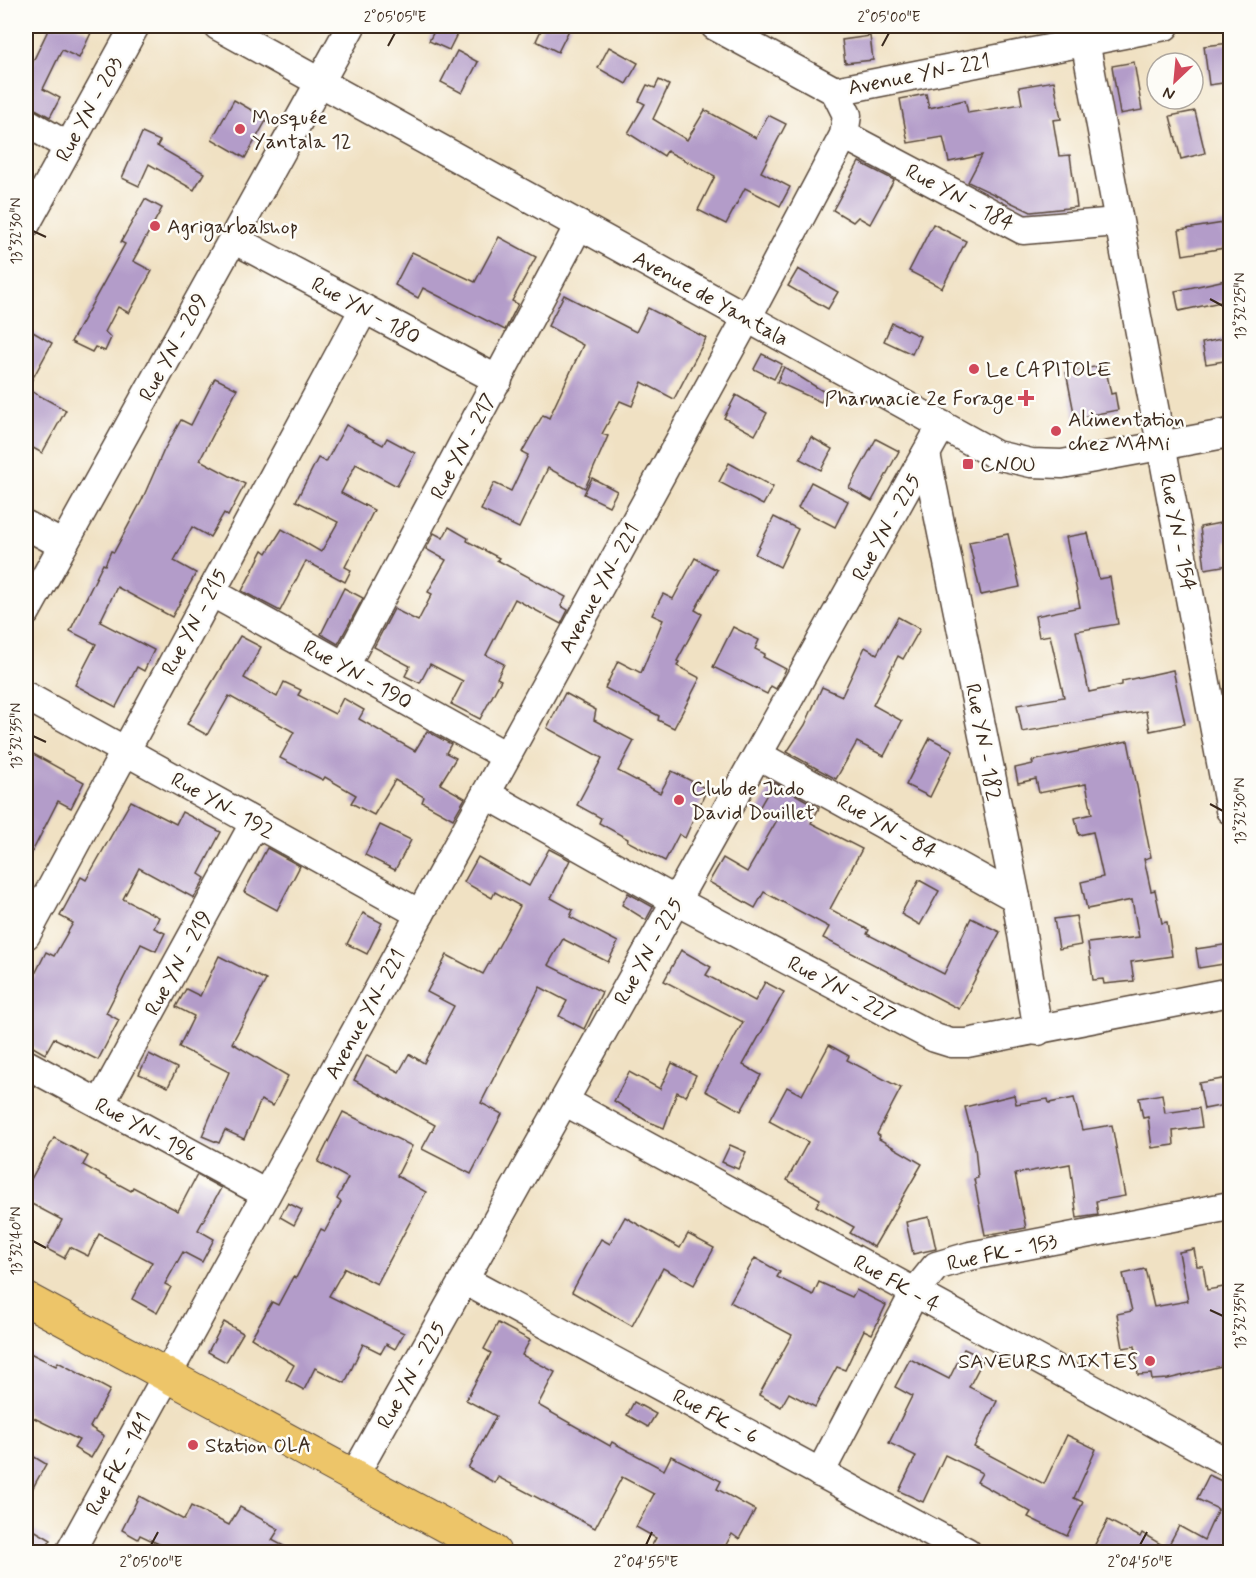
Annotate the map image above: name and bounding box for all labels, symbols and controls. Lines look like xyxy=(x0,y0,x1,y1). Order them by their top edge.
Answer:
text: 2°05'05"E xyxy=(364,8,427,28)
text: 2°05'00"E xyxy=(857,8,921,28)
street label: Avenue YN- 221 xyxy=(846,47,993,102)
street label: Rue YN - 203 xyxy=(49,51,131,167)
north arrow xyxy=(1145,51,1205,111)
text: N xyxy=(1160,81,1178,105)
place label: Mosquée Yantala 12 xyxy=(252,104,352,156)
marker: Mosquée Yantala 12 xyxy=(233,122,247,136)
street label: Rue YN - 184 xyxy=(900,158,1019,238)
text: 13°32'30"N xyxy=(7,198,27,264)
place label: Agrigarbalshop xyxy=(167,213,298,242)
marker: Agrigarbalshop xyxy=(148,219,162,233)
street label: Avenue de Yantala xyxy=(628,244,793,353)
street label: Rue YN - 180 xyxy=(306,271,425,351)
text: 13°32'25"N xyxy=(1231,273,1251,339)
street label: Rue YN - 209 xyxy=(133,289,215,406)
place label: Le CAPITOLE xyxy=(986,356,1112,384)
marker: Le CAPITOLE xyxy=(967,362,981,376)
place label: Pharmacie 2e Forage xyxy=(825,385,1014,414)
street label: Rue YN - 217 xyxy=(424,388,504,505)
marker: Pharmacie 2e Forage xyxy=(1019,391,1033,405)
place label: Alimentation chez MAMi xyxy=(1068,406,1185,458)
marker: Alimentation chez MAMi xyxy=(1049,424,1063,438)
place label: CNOU xyxy=(980,451,1036,479)
marker: CNOU xyxy=(961,457,975,471)
street label: Rue YN - 225 xyxy=(846,469,928,586)
street label: Rue YN - 154 xyxy=(1152,471,1202,593)
street label: Avenue YN- 221 xyxy=(553,519,647,658)
street label: Rue YN - 215 xyxy=(155,564,235,681)
street label: Rue YN - 190 xyxy=(298,633,417,716)
street label: Rue YN - 182 xyxy=(958,681,1008,803)
text: 13°32'35"N xyxy=(7,703,27,769)
street label: Rue YN- 192 xyxy=(166,766,279,846)
place label: Club de Judo David Douillet xyxy=(691,775,815,827)
text: 13°32'30"N xyxy=(1231,778,1251,844)
street label: Rue YN - 84 xyxy=(832,788,942,866)
marker: Club de Judo David Douillet xyxy=(672,793,686,807)
street label: Rue YN - 225 xyxy=(608,893,690,1010)
street label: Rue YN - 219 xyxy=(139,906,219,1021)
street label: Avenue YN- 221 xyxy=(319,945,413,1084)
street label: Rue YN - 227 xyxy=(783,950,901,1030)
street label: Rue YN- 196 xyxy=(90,1091,201,1168)
text: 13°32'40"N xyxy=(7,1207,27,1275)
street label: Rue FK - 153 xyxy=(944,1228,1060,1278)
street label: Rue FK - 4 xyxy=(848,1249,945,1319)
text: 13°32'35"N xyxy=(1231,1283,1251,1349)
street label: Rue YN - 225 xyxy=(371,1317,453,1434)
place label: SAVEURS MIXTES xyxy=(958,1348,1138,1376)
marker: SAVEURS MIXTES xyxy=(1143,1354,1157,1368)
street label: Rue FK - 6 xyxy=(668,1383,763,1451)
street label: Rue FK - 141 xyxy=(79,1408,159,1521)
place label: Station OLA xyxy=(205,1432,312,1460)
marker: Station OLA xyxy=(186,1438,200,1452)
text: 2°05'00"E xyxy=(119,1553,183,1573)
text: 2°04'55"E xyxy=(614,1553,678,1573)
text: 2°04'50"E xyxy=(1108,1553,1173,1573)

